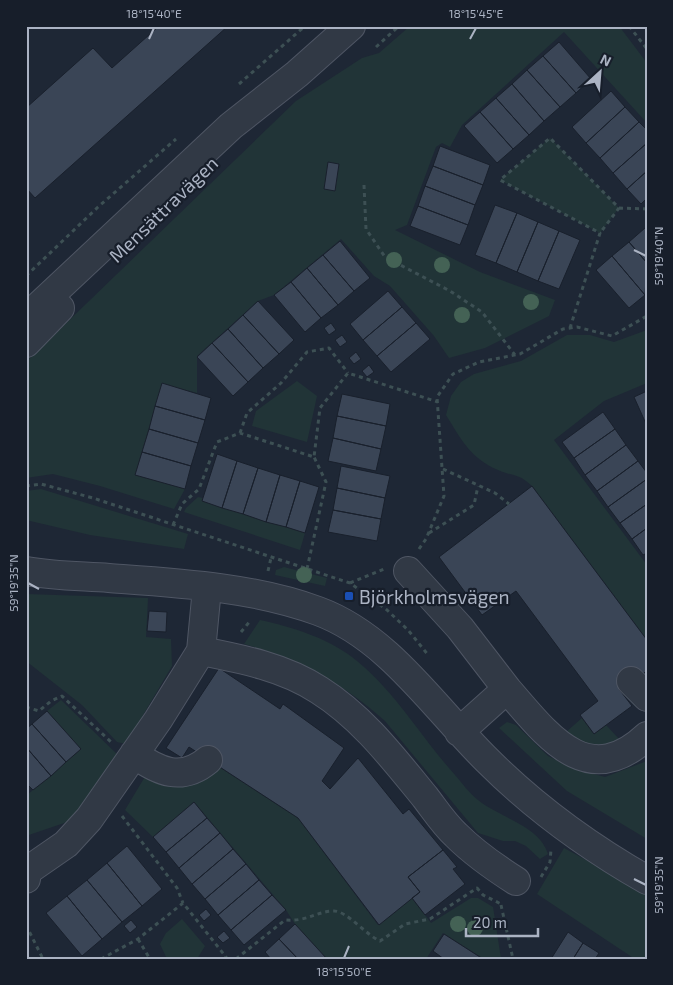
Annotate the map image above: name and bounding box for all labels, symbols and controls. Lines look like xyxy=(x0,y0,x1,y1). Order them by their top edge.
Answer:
text: 18°15'40"E xyxy=(126,6,182,20)
text: 18°15'45"E xyxy=(449,6,504,20)
north arrow xyxy=(576,48,626,98)
text: N xyxy=(598,50,614,70)
street label: Mensättravägen xyxy=(104,151,222,267)
text: 59°19'40"N xyxy=(651,227,665,285)
text: 59°19'35"N xyxy=(6,554,20,612)
place label: Björkholmsvägen xyxy=(359,585,510,608)
marker: Björkholmsvägen xyxy=(343,590,355,602)
text: 59°19'35"N xyxy=(651,856,665,914)
scale bar xyxy=(466,905,538,937)
text: 20 m xyxy=(473,913,507,931)
text: 18°15'50"E xyxy=(317,964,372,978)

